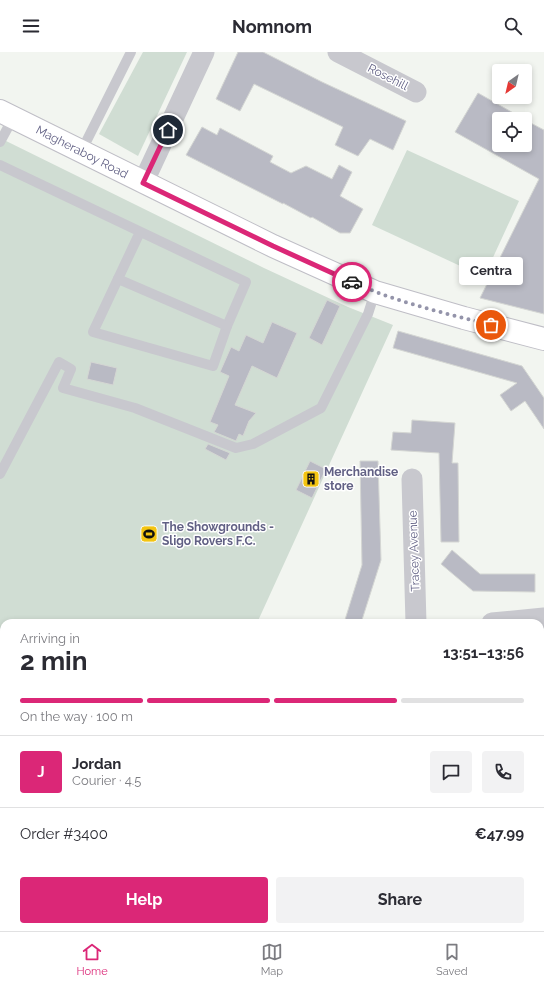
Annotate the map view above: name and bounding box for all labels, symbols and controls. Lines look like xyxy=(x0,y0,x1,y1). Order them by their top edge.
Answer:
icon: menu xyxy=(20,15,42,37)
icon: search xyxy=(502,15,524,37)
text: Nomnom xyxy=(232,16,312,37)
street label: Rosehill xyxy=(365,61,411,94)
north arrow xyxy=(492,64,532,104)
map controls xyxy=(492,64,532,152)
button: locate xyxy=(492,112,532,152)
pin xyxy=(151,113,185,147)
icon: home xyxy=(157,119,179,141)
street label: Magheraboy Road xyxy=(34,123,130,181)
callout: Centra xyxy=(459,257,523,285)
courier xyxy=(332,262,372,302)
text: Centra xyxy=(470,263,512,278)
icon: car xyxy=(341,271,363,293)
pin xyxy=(474,308,508,342)
icon: bag xyxy=(480,314,502,336)
place label: Merchandise store xyxy=(324,465,398,493)
building icon: Merchandise store xyxy=(301,469,321,489)
street label: Tracey Avenue xyxy=(406,510,422,592)
place label: The Showgrounds - Sligo Rovers F.C. xyxy=(162,520,274,548)
sports icon: The Showgrounds - Sligo Rovers F.C. xyxy=(139,524,159,544)
text: Arriving in xyxy=(20,631,80,646)
text: 13:51–13:56 xyxy=(443,644,524,662)
text: 2 min xyxy=(20,646,87,676)
text: On the way · 100 m xyxy=(20,709,133,724)
button: chat xyxy=(430,751,472,793)
button: phone xyxy=(482,751,524,793)
text: Jordan xyxy=(72,755,121,773)
text: J xyxy=(37,763,45,781)
text: Courier · 4.5 xyxy=(72,773,141,788)
text: Order #3400 xyxy=(20,825,108,843)
text: €47.99 xyxy=(475,825,524,843)
button: Help xyxy=(20,877,268,923)
button: Share xyxy=(276,877,524,923)
tab: Home xyxy=(77,941,108,978)
tab: Map xyxy=(261,941,283,978)
tab: Saved xyxy=(436,941,467,978)

